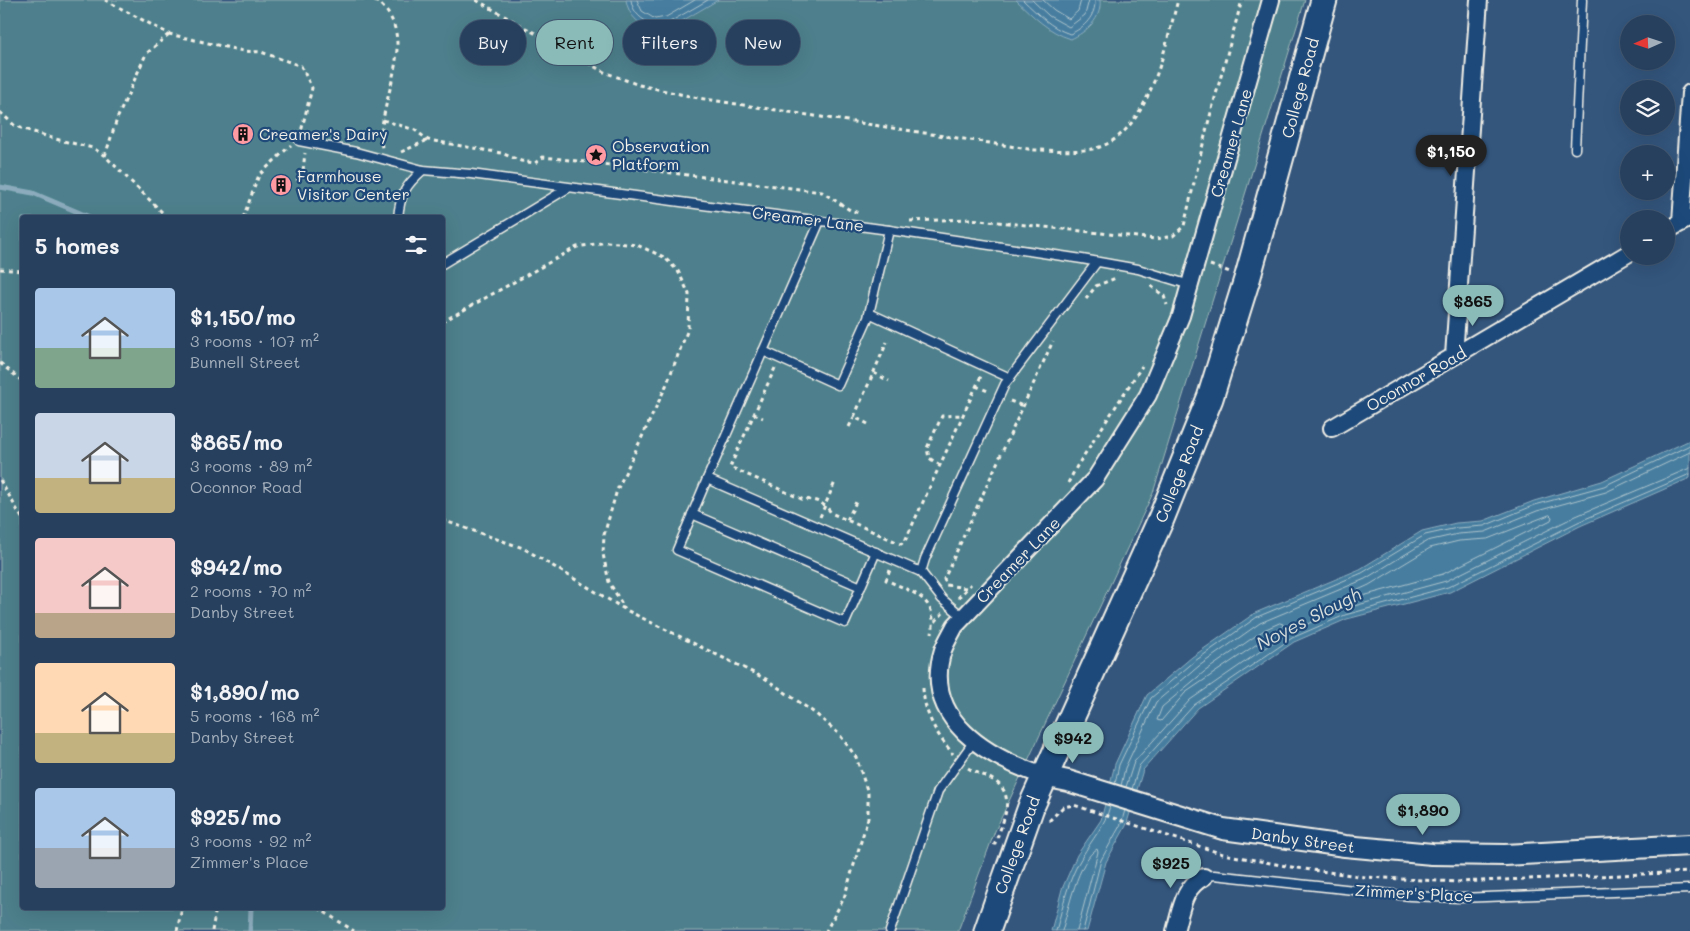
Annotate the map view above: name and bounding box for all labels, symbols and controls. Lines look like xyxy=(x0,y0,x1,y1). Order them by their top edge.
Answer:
north arrow xyxy=(1620,15,1675,70)
map controls xyxy=(1620,15,1675,265)
chip: Buy xyxy=(460,20,526,65)
chip: Rent xyxy=(536,20,613,65)
chip: Filters xyxy=(623,20,716,65)
chip: New xyxy=(726,20,800,65)
street label: College Road xyxy=(1276,35,1323,140)
button: layers xyxy=(1620,80,1675,135)
street label: Creamer Lane xyxy=(1205,86,1256,200)
building icon: Creamer's Dairy xyxy=(231,122,255,146)
place label: Creamer's Dairy xyxy=(259,123,388,144)
pin: $1,150 xyxy=(1410,134,1492,177)
place label: Observation Platform xyxy=(612,135,709,174)
text: $1,150 xyxy=(1427,140,1475,161)
place icon: Observation Platform xyxy=(584,143,608,167)
button: + xyxy=(1620,145,1675,200)
place label: Farmhouse Visitor Center xyxy=(297,165,410,204)
building icon: Farmhouse Visitor Center xyxy=(269,173,293,197)
street label: Creamer Lane xyxy=(751,201,865,236)
button: − xyxy=(1620,210,1675,265)
icon: filters xyxy=(402,231,430,259)
text: 5 homes xyxy=(35,232,120,259)
pin: $865 xyxy=(1443,284,1503,327)
text: $865 xyxy=(1454,290,1492,311)
text: $1,150/mo xyxy=(190,303,295,330)
icon: home xyxy=(75,308,135,368)
text: 3 rooms · 107 m² xyxy=(190,330,319,351)
street label: Oconnor Road xyxy=(1362,342,1469,416)
text: Bunnell Street xyxy=(190,351,300,372)
street label: College Road xyxy=(1150,422,1208,526)
text: $865/mo xyxy=(190,428,283,455)
icon: home xyxy=(75,433,135,493)
text: 3 rooms · 89 m² xyxy=(190,455,312,476)
text: Oconnor Road xyxy=(190,476,302,497)
street label: Creamer Lane xyxy=(971,512,1064,607)
text: $942/mo xyxy=(190,553,282,580)
icon: home xyxy=(75,558,135,618)
text: 2 rooms · 70 m² xyxy=(190,580,311,601)
water label: Noyes Slough xyxy=(1252,581,1365,655)
text: Danby Street xyxy=(190,601,294,622)
text: $1,890/mo xyxy=(190,678,300,705)
icon: home xyxy=(75,683,135,743)
text: 5 rooms · 168 m² xyxy=(190,705,320,726)
pin: $942 xyxy=(1043,722,1103,764)
text: Danby Street xyxy=(190,726,294,747)
text: $942 xyxy=(1054,727,1092,748)
street label: College Road xyxy=(989,793,1044,897)
pin: $1,890 xyxy=(1382,794,1464,836)
text: $1,890 xyxy=(1397,799,1449,820)
text: $925/mo xyxy=(190,803,281,830)
icon: home xyxy=(75,808,135,868)
street label: Danby Street xyxy=(1250,822,1356,857)
text: 3 rooms · 92 m² xyxy=(190,830,312,851)
pin: $925 xyxy=(1141,846,1201,889)
text: Zimmer's Place xyxy=(190,851,309,872)
text: $925 xyxy=(1152,852,1190,873)
street label: Zimmer's Place xyxy=(1354,879,1474,906)

